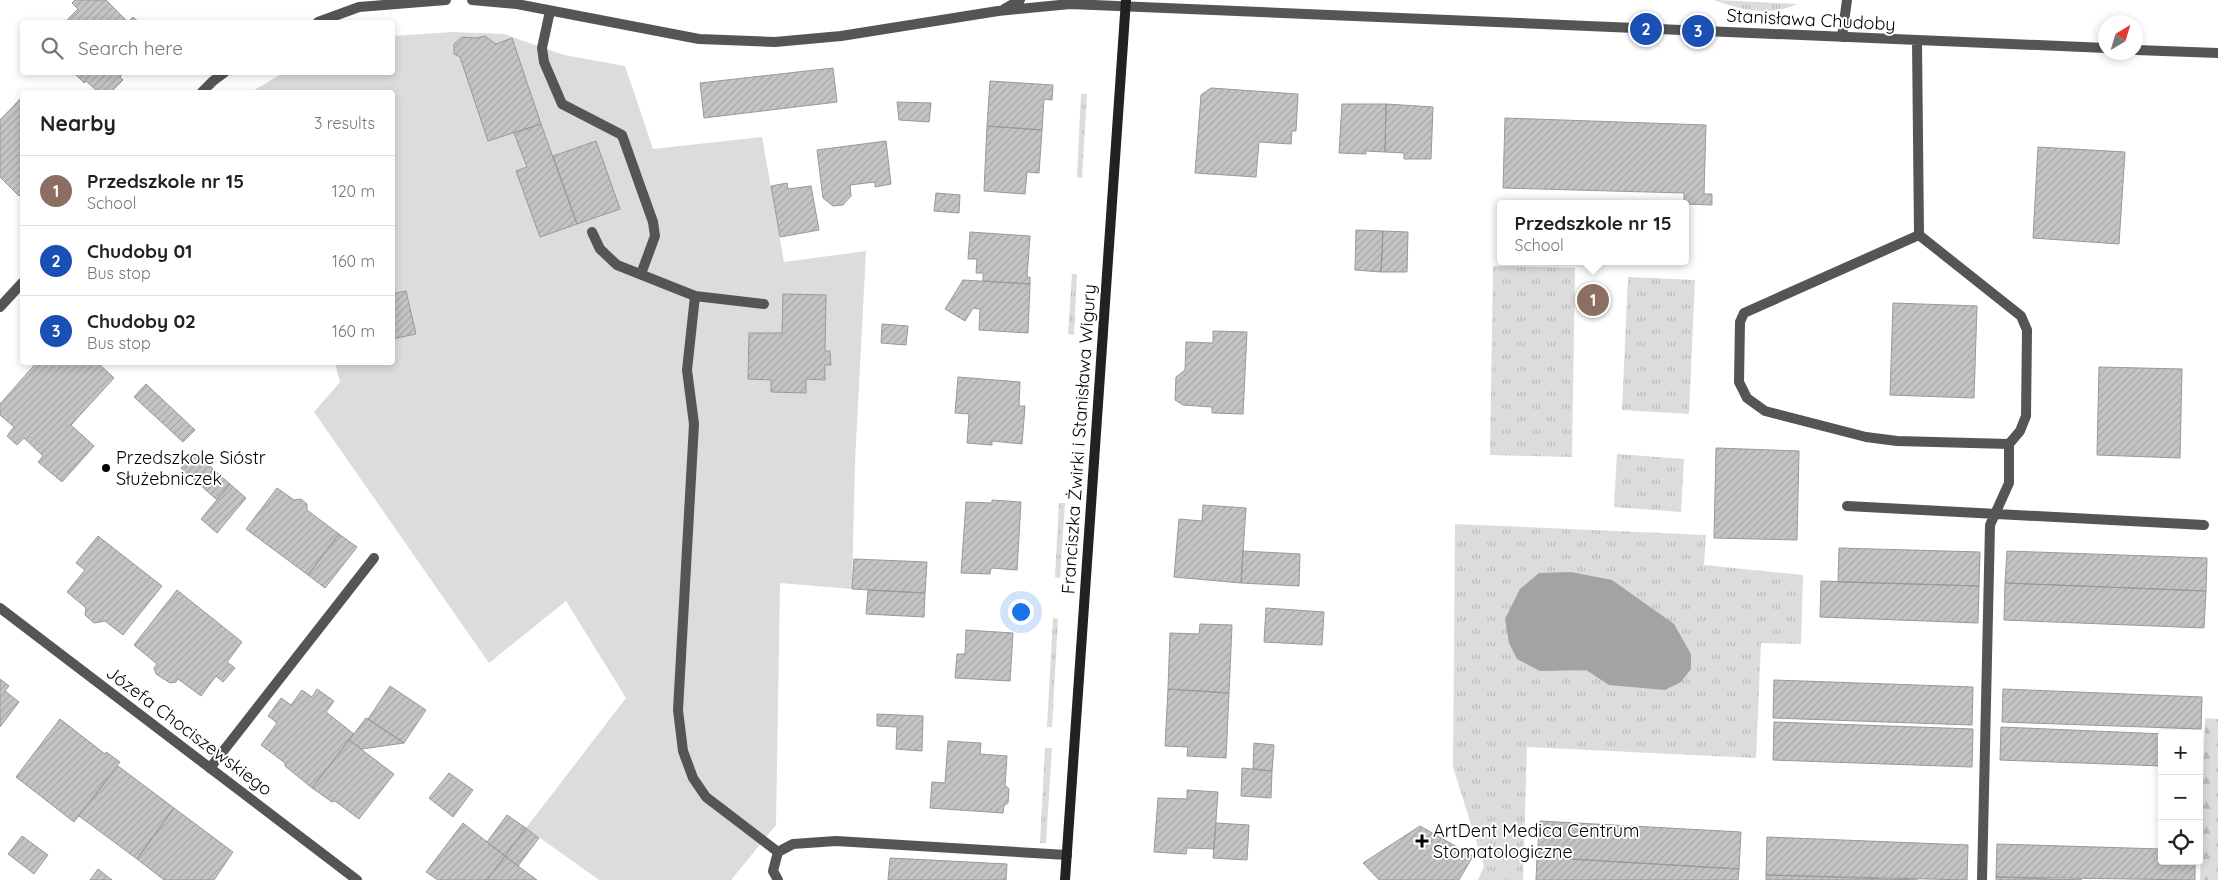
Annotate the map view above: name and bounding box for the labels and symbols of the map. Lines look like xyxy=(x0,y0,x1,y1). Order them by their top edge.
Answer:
street label: Stanisława Chudoby xyxy=(1726,4,1896,35)
pin: 2 xyxy=(1630,10,1662,48)
pin: 3 xyxy=(1682,12,1714,50)
north arrow xyxy=(2098,15,2143,60)
pin: 1 xyxy=(1577,281,1609,319)
street label: Franciszka Żwirki i Stanisława Wigury xyxy=(1056,283,1101,595)
place label: Przedszkole Sióstr Służebniczek xyxy=(116,446,266,490)
marker: Przedszkole Sióstr Służebniczek xyxy=(100,462,112,474)
your location xyxy=(1008,599,1034,625)
street label: Józefa Chociszewskiego xyxy=(102,661,277,801)
place label: ArtDent Medica Centrum Stomatologiczne xyxy=(1433,819,1639,863)
marker: ArtDent Medica Centrum Stomatologiczne xyxy=(1415,834,1429,848)

